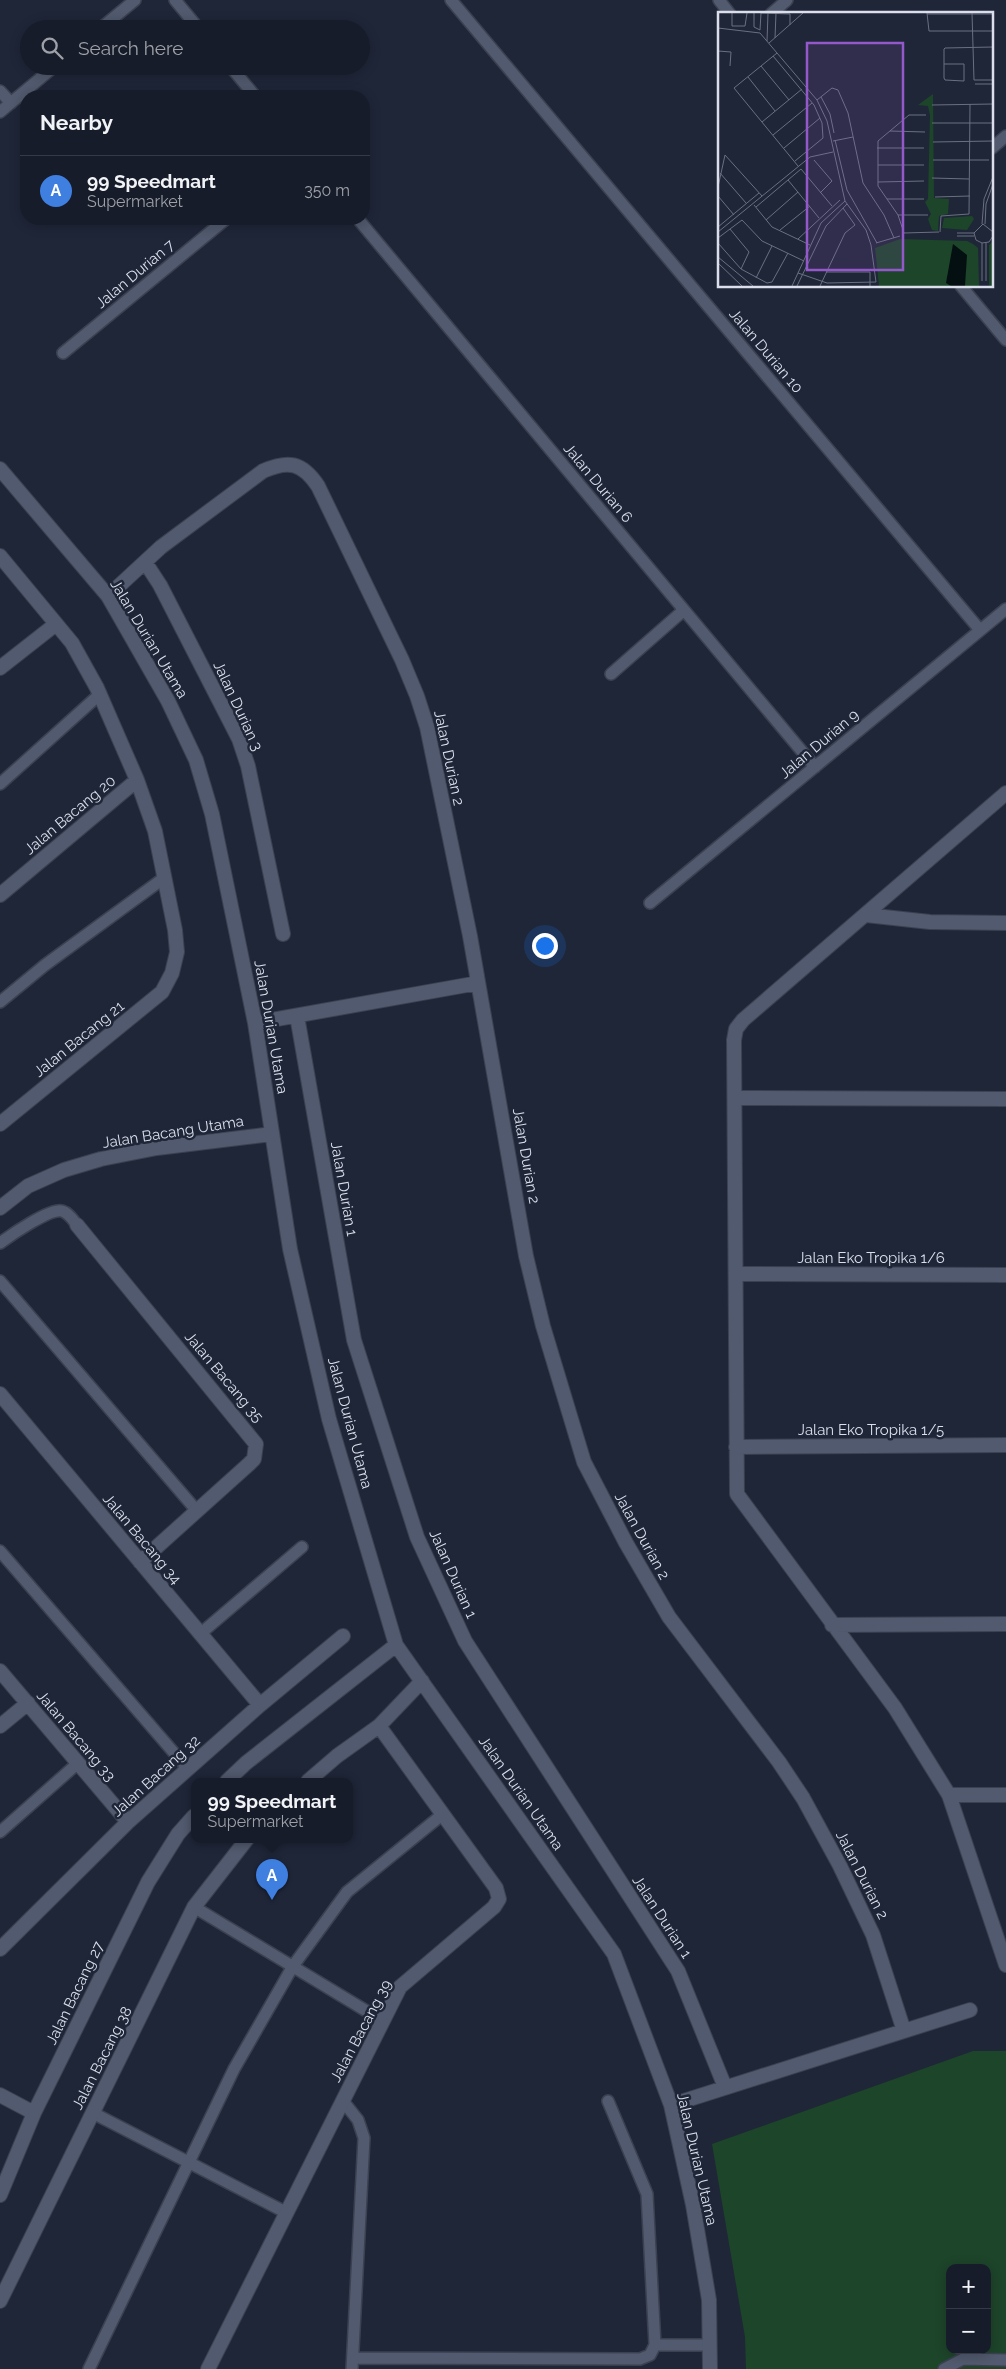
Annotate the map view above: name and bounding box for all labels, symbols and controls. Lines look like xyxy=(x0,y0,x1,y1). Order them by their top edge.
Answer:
inset map xyxy=(718,12,994,288)
search box xyxy=(20,20,370,75)
icon: search xyxy=(38,34,66,62)
text: Search here xyxy=(78,37,184,59)
text: Nearby xyxy=(40,110,113,135)
text: 99 Speedmart xyxy=(87,170,216,192)
text: A xyxy=(51,181,61,200)
text: 350 m xyxy=(304,181,350,200)
text: Supermarket xyxy=(87,192,183,211)
street label: Jalan Durian 7 xyxy=(92,236,178,312)
street label: Jalan Durian 10 xyxy=(725,305,807,397)
street label: Jalan Durian 6 xyxy=(560,440,636,526)
street label: Jalan Durian Utama xyxy=(106,576,192,702)
street label: Jalan Durian 3 xyxy=(209,658,267,754)
street label: Jalan Durian 9 xyxy=(776,706,862,782)
street label: Jalan Durian 2 xyxy=(430,709,468,807)
street label: Jalan Bacang 20 xyxy=(21,772,119,858)
your location xyxy=(532,933,558,959)
street label: Jalan Durian Utama xyxy=(250,959,292,1095)
street label: Jalan Bacang 21 xyxy=(30,997,128,1081)
street label: Jalan Durian 2 xyxy=(509,1107,543,1205)
street label: Jalan Bacang Utama xyxy=(101,1112,245,1152)
street label: Jalan Durian 1 xyxy=(327,1140,361,1238)
street label: Jalan Eko Tropika 1/6 xyxy=(797,1249,945,1267)
street label: Jalan Bacang 35 xyxy=(181,1328,267,1426)
street label: Jalan Durian Utama xyxy=(324,1355,376,1491)
street label: Jalan Eko Tropika 1/5 xyxy=(798,1421,944,1439)
street label: Jalan Durian 2 xyxy=(611,1489,673,1583)
street label: Jalan Bacang 34 xyxy=(99,1490,185,1588)
street label: Jalan Durian 1 xyxy=(425,1527,481,1622)
street label: Jalan Bacang 33 xyxy=(33,1687,119,1785)
street label: Jalan Bacang 32 xyxy=(108,1732,204,1820)
street label: Jalan Durian Utama xyxy=(475,1732,567,1854)
popup xyxy=(191,1778,353,1843)
text: 99 Speedmart xyxy=(208,1790,336,1812)
text: Supermarket xyxy=(208,1812,303,1831)
street label: Jalan Durian 2 xyxy=(832,1828,892,1922)
pin: A xyxy=(256,1859,288,1900)
street label: Jalan Durian 1 xyxy=(628,1872,696,1962)
street label: Jalan Bacang 27 xyxy=(42,1939,108,2047)
street label: Jalan Bacang 39 xyxy=(326,1977,396,2085)
street label: Jalan Bacang 38 xyxy=(68,2003,136,2113)
street label: Jalan Durian Utama xyxy=(673,2091,721,2227)
map controls xyxy=(946,2264,991,2354)
button: + xyxy=(946,2264,991,2309)
button: − xyxy=(946,2309,991,2354)

